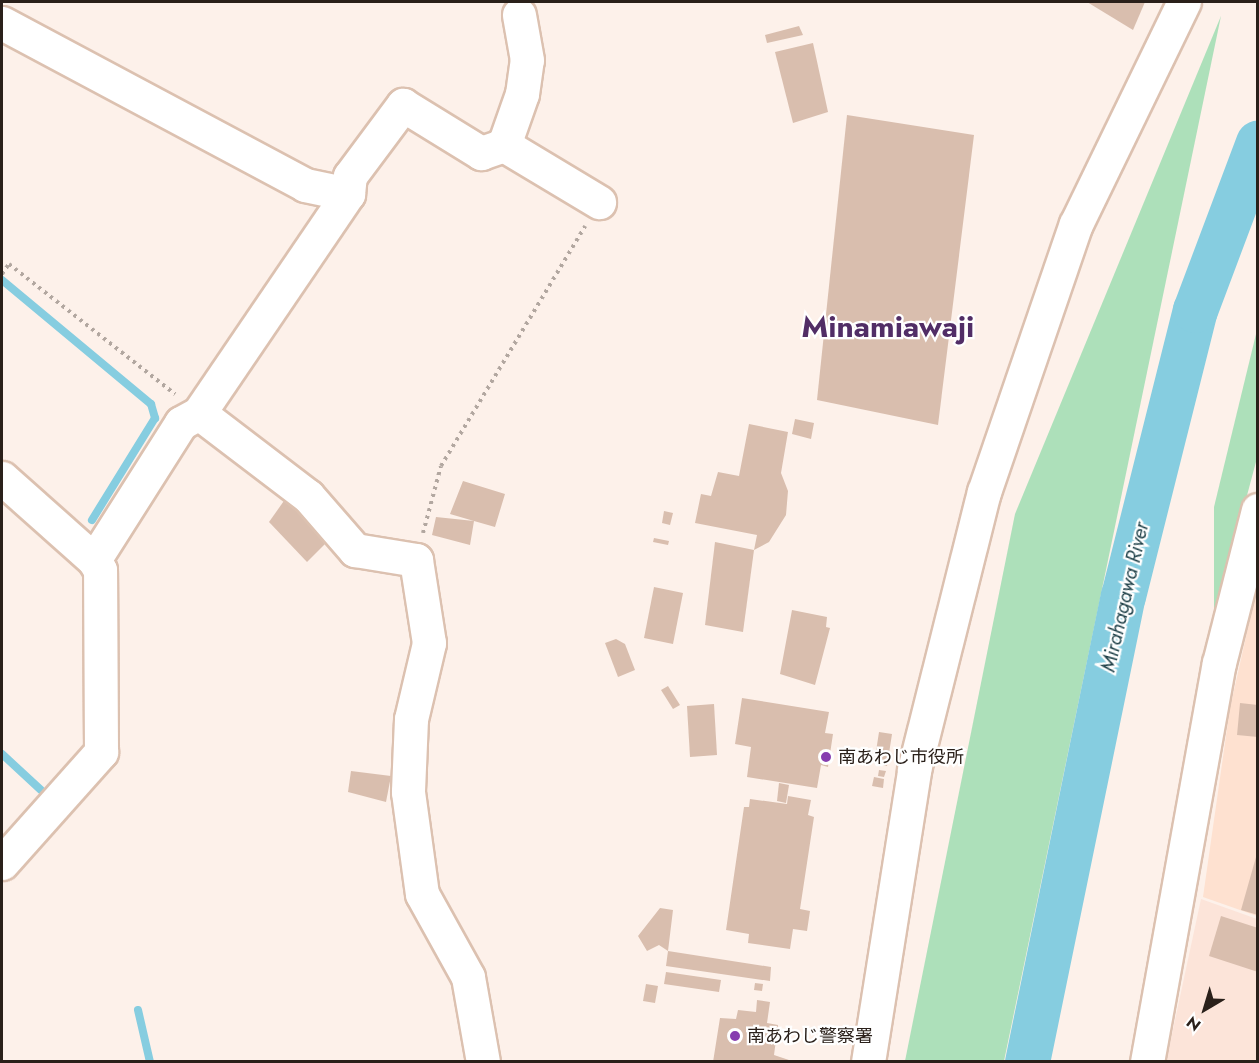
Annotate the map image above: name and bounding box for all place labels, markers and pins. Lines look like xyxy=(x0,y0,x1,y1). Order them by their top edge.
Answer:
place label: 南あわじ市役所 xyxy=(838,746,964,768)
marker: 南あわじ市役所 xyxy=(819,750,833,764)
place label: 南あわじ警察署 xyxy=(747,1025,873,1047)
marker: 南あわじ警察署 xyxy=(728,1029,742,1043)

